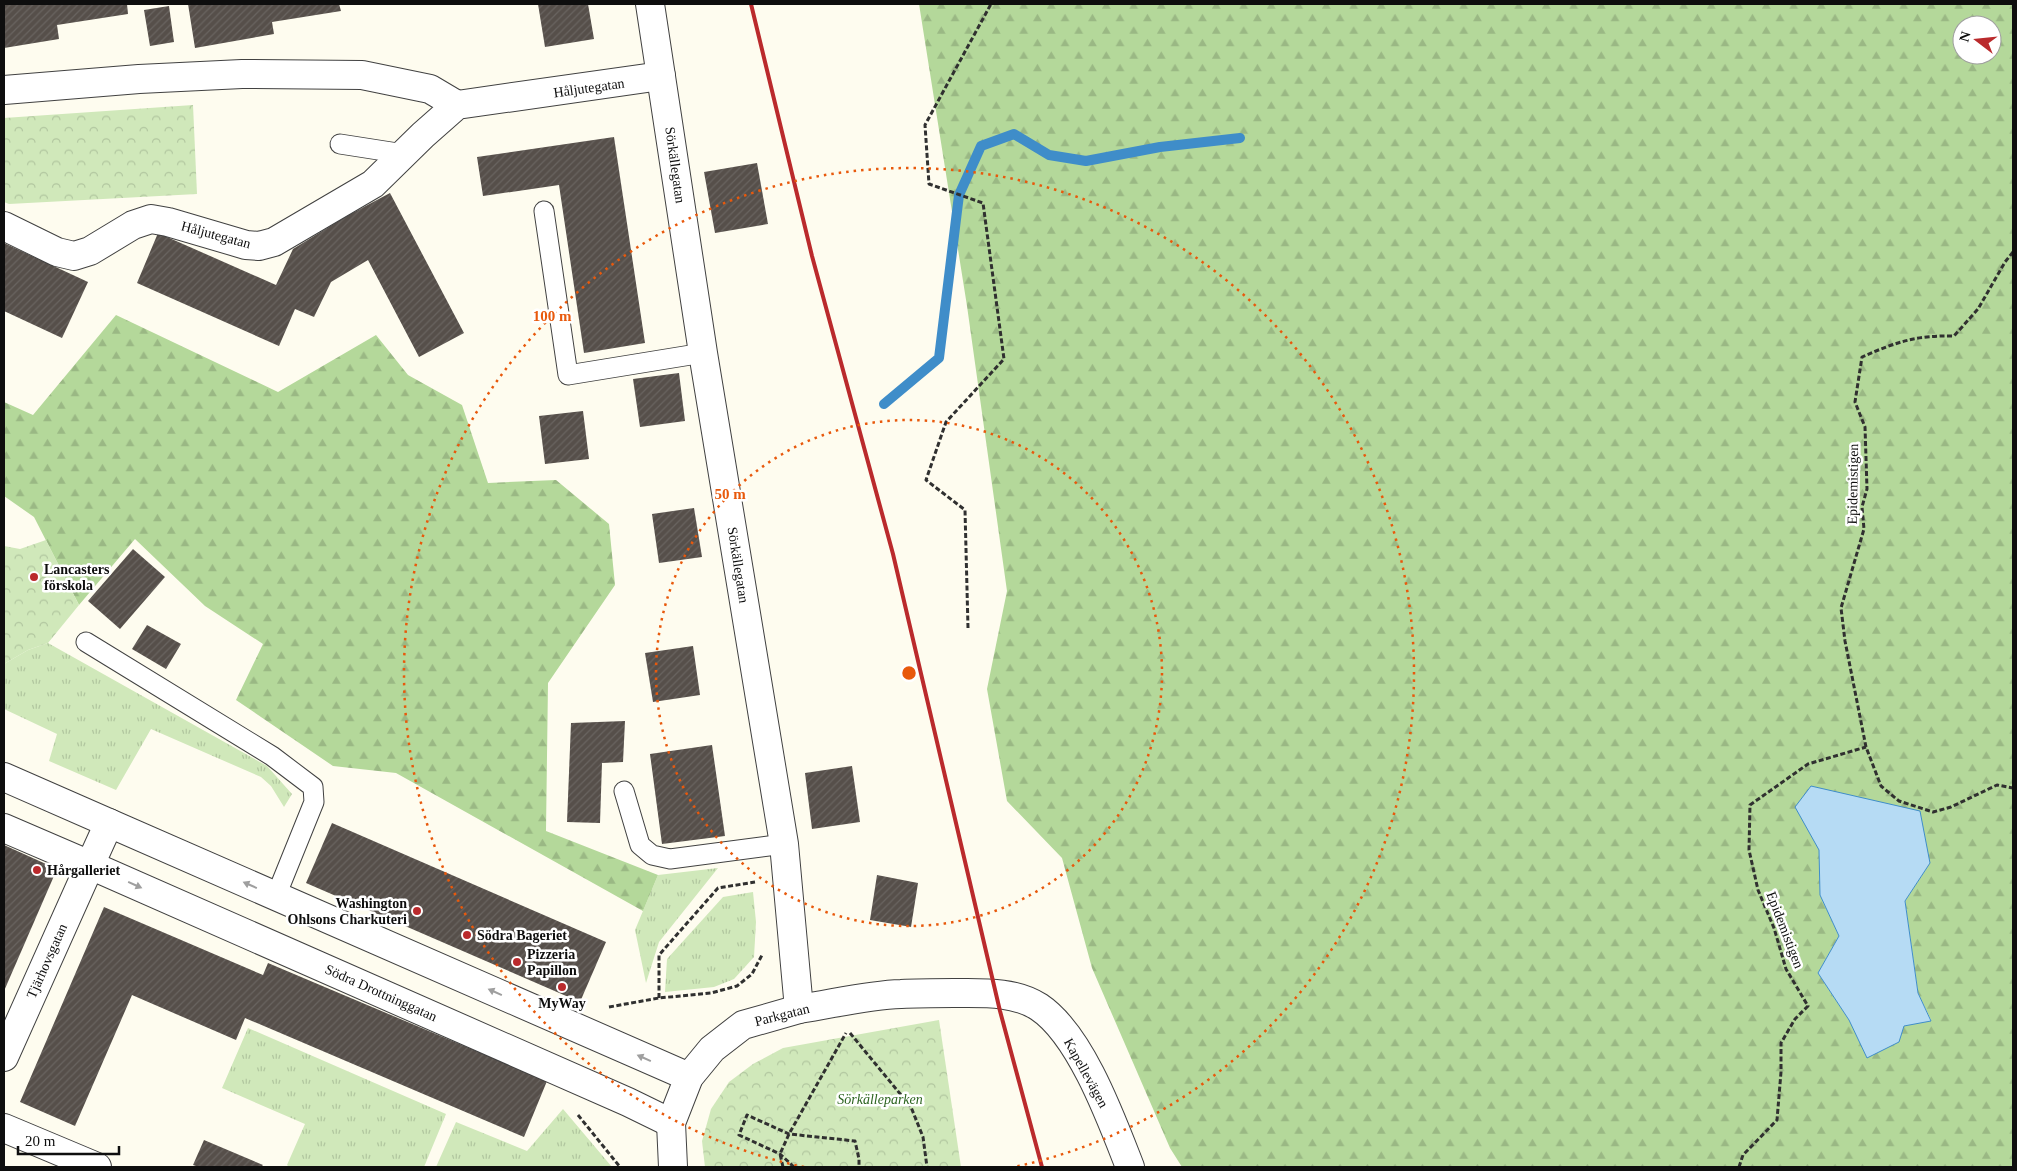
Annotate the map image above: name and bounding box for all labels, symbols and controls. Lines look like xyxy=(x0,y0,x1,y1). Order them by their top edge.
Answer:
north arrow xyxy=(1952,15,2002,65)
text: N xyxy=(1956,30,1974,43)
street label: Håljutegatan xyxy=(553,76,625,100)
street label: Sörkällegatan xyxy=(662,126,688,204)
street label: Håljutegatan xyxy=(180,218,252,252)
text: 100 m xyxy=(533,308,572,324)
street label: Epidemistigen xyxy=(1845,443,1861,525)
text: 50 m xyxy=(714,486,746,502)
street label: Sörkällegatan xyxy=(725,526,751,604)
place label: Lancasters förskola xyxy=(44,562,110,593)
marker: Lancasters förskola xyxy=(28,571,40,583)
centre of rings xyxy=(900,664,918,682)
place label: Hårgalleriet xyxy=(47,863,120,878)
marker: Hårgalleriet xyxy=(31,864,43,876)
one-way arrow xyxy=(243,880,257,888)
one-way arrow xyxy=(128,882,142,890)
street label: Epidemistigen xyxy=(1764,890,1806,970)
place label: Washington Ohlsons Charkuteri xyxy=(288,896,407,927)
marker: Washington Ohlsons Charkuteri xyxy=(411,905,423,917)
street label: Tjärhovsgatan xyxy=(24,921,70,1001)
place label: Södra Bageriet xyxy=(477,928,567,943)
marker: Södra Bageriet xyxy=(461,929,473,941)
place label: Pizzeria Papillon xyxy=(527,947,577,978)
marker: Pizzeria Papillon xyxy=(511,956,523,968)
street label: Södra Drottninggatan xyxy=(323,962,439,1024)
marker: MyWay xyxy=(556,981,568,993)
one-way arrow xyxy=(488,988,502,996)
place label: MyWay xyxy=(538,996,586,1011)
street label: Parkgatan xyxy=(753,1001,811,1029)
street label: Kapellevägen xyxy=(1061,1036,1111,1110)
one-way arrow xyxy=(637,1053,651,1061)
park label: Sörkälleparken xyxy=(837,1092,923,1107)
scale bar xyxy=(18,1124,119,1156)
text: 20 m xyxy=(25,1133,56,1149)

